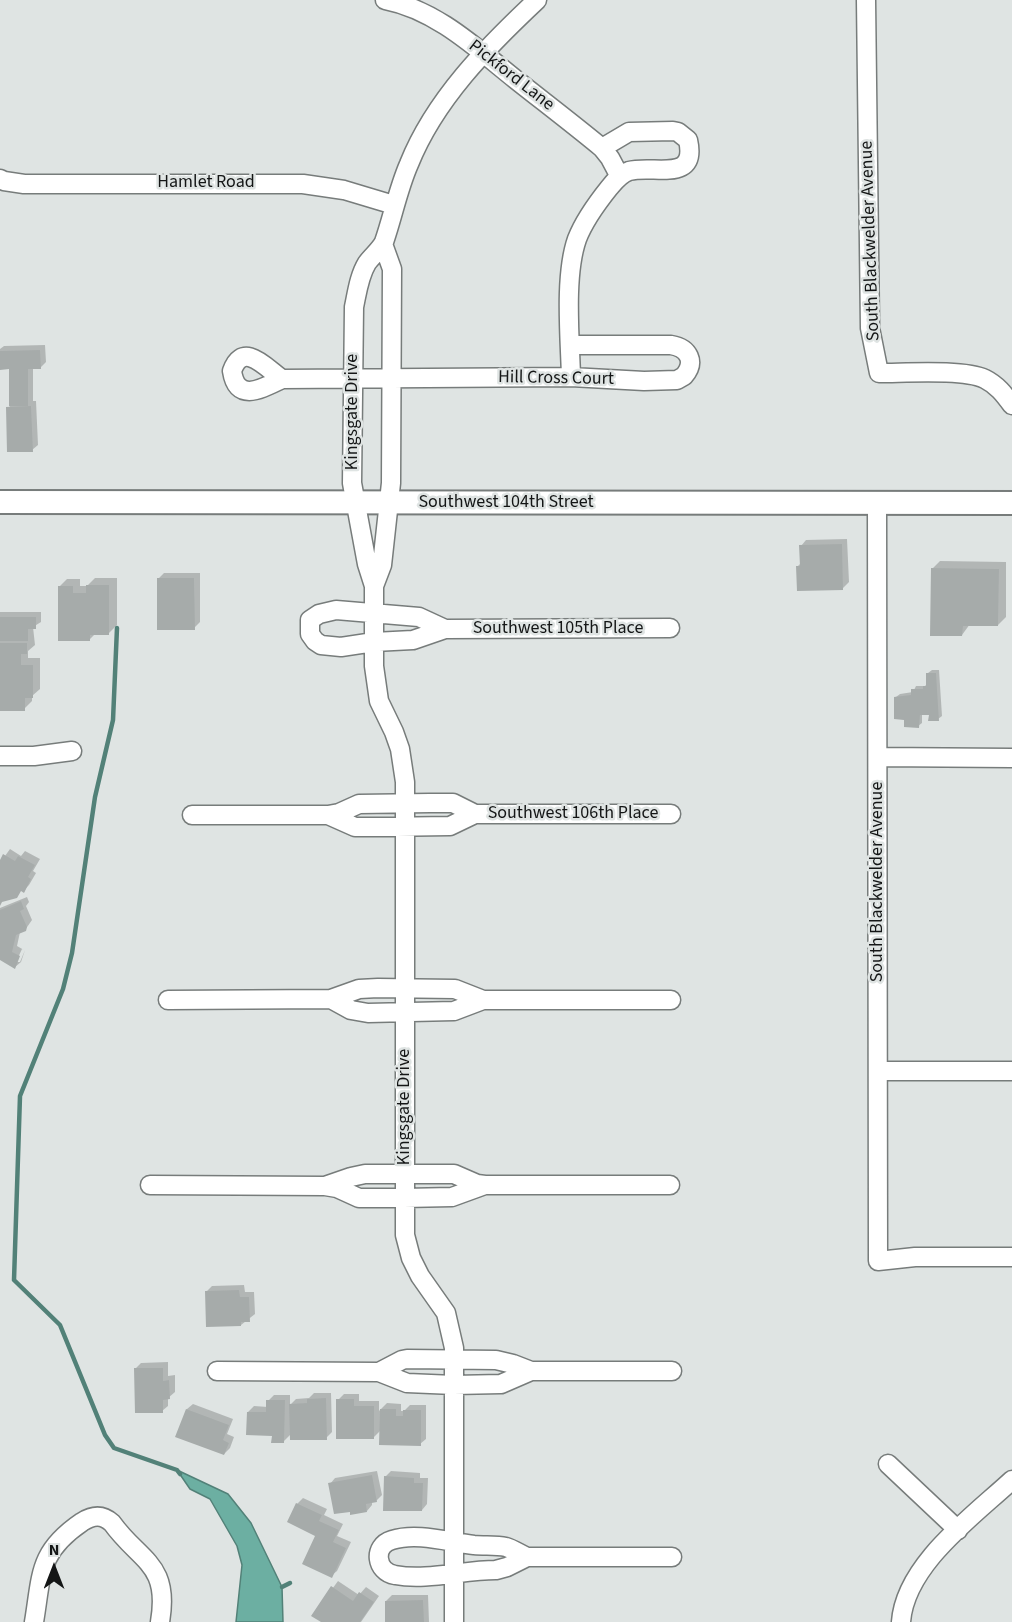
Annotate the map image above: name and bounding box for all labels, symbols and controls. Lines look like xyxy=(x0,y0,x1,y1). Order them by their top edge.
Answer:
street label: Pickford Lane xyxy=(464,36,558,116)
street label: South Blackwelder Avenue xyxy=(857,140,885,342)
street label: Hamlet Road xyxy=(157,172,255,194)
street label: Kingsgate Drive xyxy=(342,354,364,470)
street label: Hill Cross Court xyxy=(498,367,614,391)
street label: Southwest 104th Street xyxy=(418,492,594,514)
street label: Southwest 105th Place xyxy=(473,618,643,640)
street label: South Blackwelder Avenue xyxy=(867,782,889,982)
street label: Southwest 106th Place xyxy=(488,803,658,825)
street label: Kingsgate Drive xyxy=(394,1049,416,1165)
north arrow xyxy=(24,1538,84,1598)
text: N xyxy=(49,1539,59,1561)

